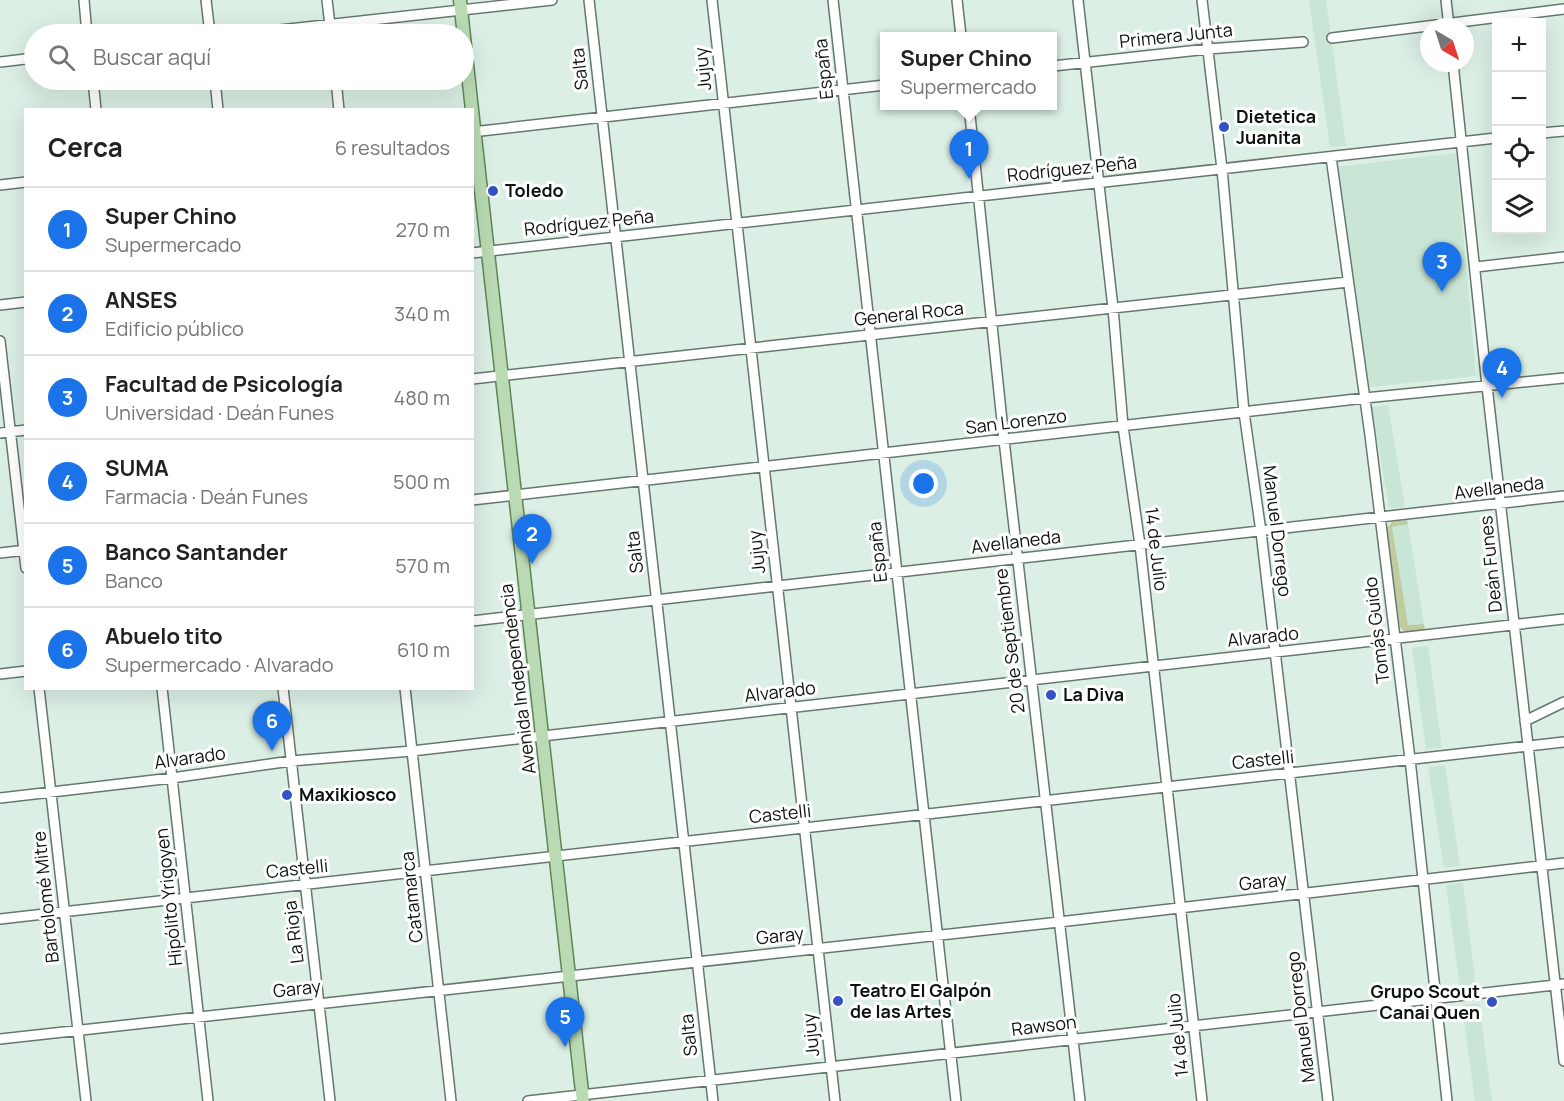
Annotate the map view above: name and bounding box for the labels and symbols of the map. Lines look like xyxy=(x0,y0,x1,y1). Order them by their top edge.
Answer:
street label: Primera Junta xyxy=(1118,17,1234,53)
north arrow xyxy=(1420,18,1474,72)
street label: España xyxy=(808,37,838,101)
street label: Jujuy xyxy=(688,46,716,92)
street label: Salta xyxy=(565,47,593,92)
place label: Dietetica Juanita xyxy=(1236,104,1316,149)
marker: Dietetica Juanita xyxy=(1217,120,1231,134)
pin: 1 xyxy=(950,130,988,179)
street label: Rodríguez Peña xyxy=(1006,149,1138,187)
place label: Toledo xyxy=(505,178,564,202)
marker: Toledo xyxy=(486,184,500,198)
street label: Rodríguez Peña xyxy=(523,203,655,241)
pin: 3 xyxy=(1422,242,1462,292)
street label: General Roca xyxy=(853,295,965,331)
pin: 4 xyxy=(1482,348,1522,398)
street label: San Lorenzo xyxy=(964,403,1068,439)
street label: Manuel Dorrego xyxy=(1258,464,1298,598)
your location xyxy=(909,469,938,498)
street label: Avellaneda xyxy=(1453,470,1545,504)
street label: 14 de Julio xyxy=(1140,506,1174,592)
pin: 2 xyxy=(512,514,552,564)
street label: Deán Funes xyxy=(1473,515,1507,614)
street label: España xyxy=(862,520,892,584)
street label: Avellaneda xyxy=(970,524,1062,558)
street label: Jujuy xyxy=(742,529,770,575)
street label: Salta xyxy=(620,530,648,575)
street label: 20 de Septiembre xyxy=(988,567,1030,715)
street label: Tomás Guido xyxy=(1358,575,1394,685)
street label: Avenida Independencia xyxy=(493,583,541,776)
street label: Alvarado xyxy=(1226,620,1300,652)
street label: Alvarado xyxy=(743,675,817,707)
place label: La Diva xyxy=(1063,682,1124,706)
marker: La Diva xyxy=(1044,688,1058,702)
pin: 6 xyxy=(252,702,292,751)
street label: Alvarado xyxy=(153,740,227,774)
street label: Castelli xyxy=(1231,744,1295,774)
place label: Maxikiosco xyxy=(299,782,396,806)
marker: Maxikiosco xyxy=(280,788,294,802)
street label: Castelli xyxy=(748,798,812,828)
street label: Hipólito Yrigoyen xyxy=(149,827,187,967)
street label: Bartolomé Mitre xyxy=(26,830,64,964)
street label: Catamarca xyxy=(394,850,428,944)
street label: Castelli xyxy=(265,853,329,883)
street label: Garay xyxy=(1238,867,1288,895)
street label: La Rioja xyxy=(277,899,309,965)
street label: Garay xyxy=(755,921,805,949)
street label: Manuel Dorrego xyxy=(1280,950,1320,1084)
street label: Garay xyxy=(272,974,322,1002)
place label: Teatro El Galpón de las Artes xyxy=(850,978,991,1023)
place label: Grupo Scout Canai Quen xyxy=(1370,979,1480,1024)
street label: 14 de Julio xyxy=(1161,992,1193,1078)
marker: Teatro El Galpón de las Artes xyxy=(831,994,845,1008)
marker: Grupo Scout Canai Quen xyxy=(1485,995,1499,1009)
pin: 5 xyxy=(546,998,584,1047)
street label: Rawson xyxy=(1010,1009,1078,1041)
street label: Jujuy xyxy=(796,1012,824,1058)
street label: Salta xyxy=(674,1013,702,1058)

